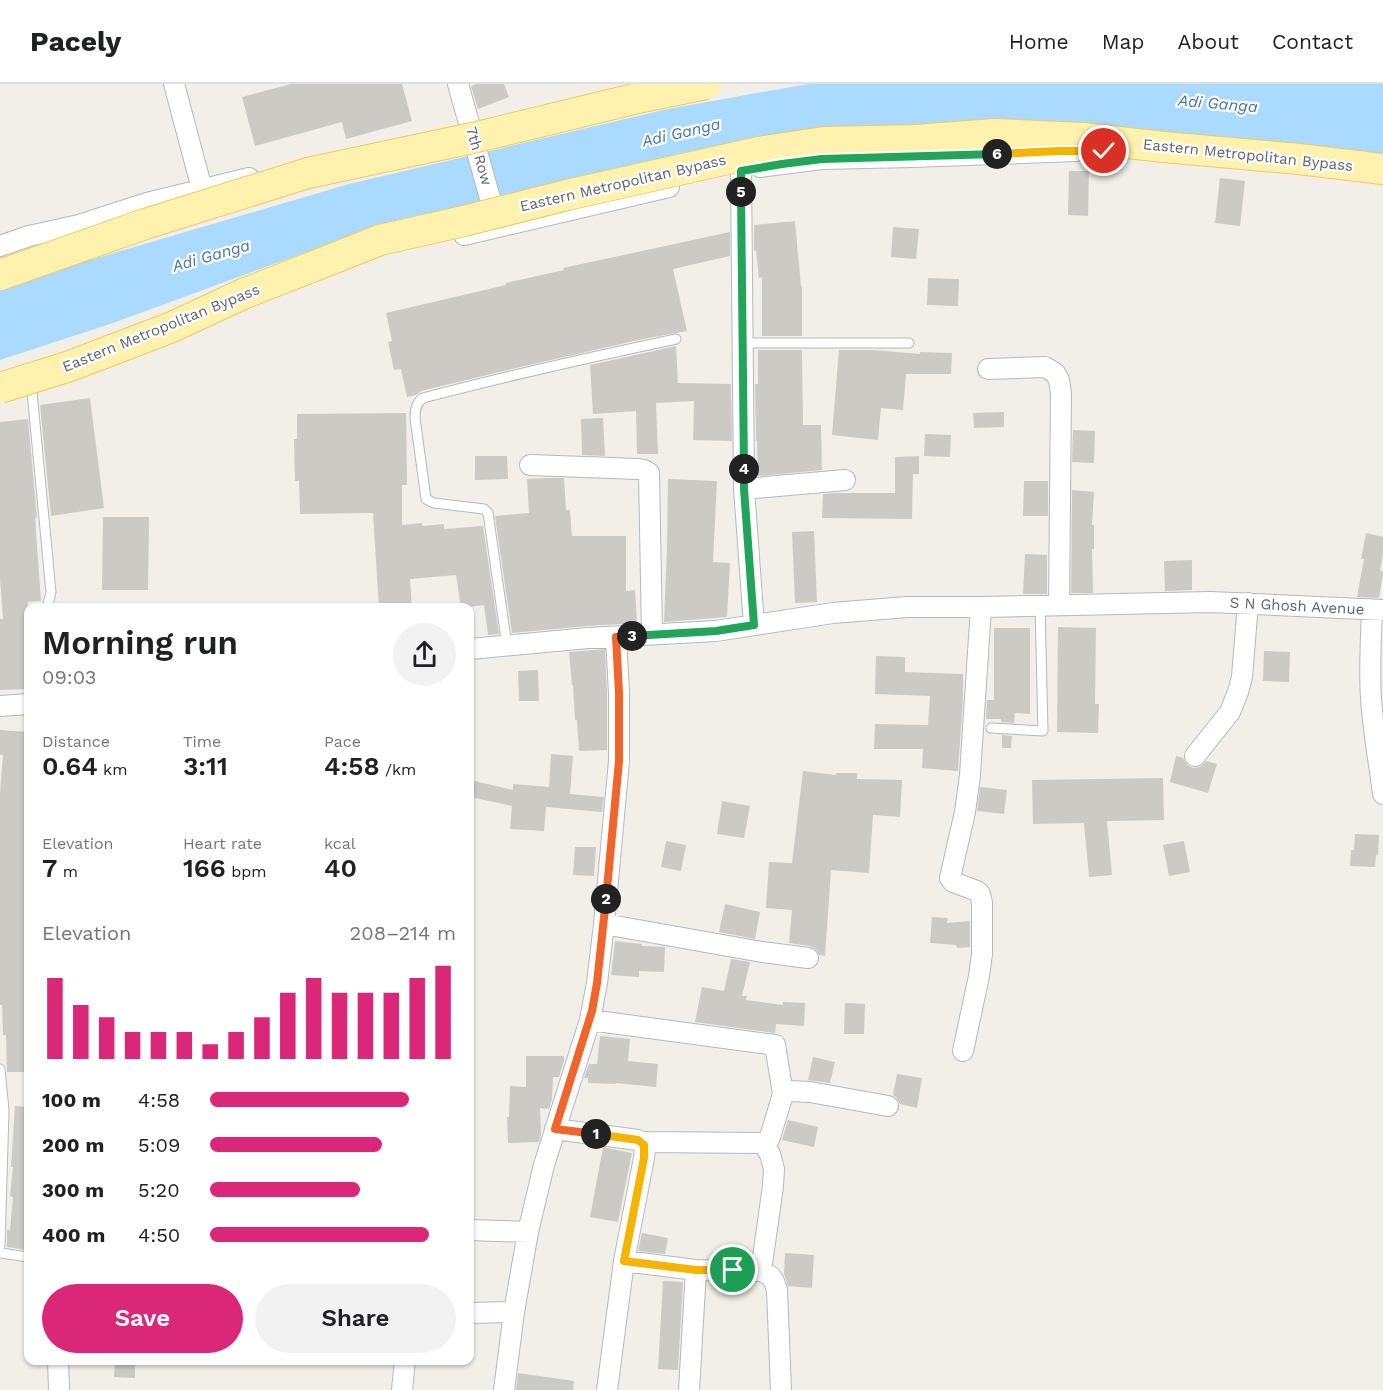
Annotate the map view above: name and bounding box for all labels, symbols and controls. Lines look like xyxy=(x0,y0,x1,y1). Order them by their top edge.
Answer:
text: Pacely xyxy=(30,25,121,58)
text: Home xyxy=(1009,29,1069,54)
text: Map xyxy=(1102,29,1145,54)
text: About xyxy=(1178,29,1239,54)
text: Contact xyxy=(1272,29,1353,54)
water label: Adi Ganga xyxy=(1176,90,1259,116)
water label: Adi Ganga xyxy=(639,114,722,151)
street label: 7th Row xyxy=(462,125,496,188)
pin xyxy=(1078,125,1129,176)
icon: check xyxy=(1087,134,1120,167)
street label: Eastern Metropolitan Bypass xyxy=(1142,135,1354,175)
pin: 6 xyxy=(982,139,1012,169)
text: 6 xyxy=(992,144,1002,163)
street label: Eastern Metropolitan Bypass xyxy=(518,150,728,216)
pin: 5 xyxy=(726,177,756,207)
text: 5 xyxy=(736,182,746,201)
water label: Adi Ganga xyxy=(169,235,252,276)
street label: Eastern Metropolitan Bypass xyxy=(60,280,262,376)
pin: 4 xyxy=(729,454,759,484)
text: 4 xyxy=(739,459,749,478)
street label: S N Ghosh Avenue xyxy=(1229,593,1365,619)
pin: 3 xyxy=(617,621,647,651)
text: Morning run xyxy=(42,623,238,662)
button: share xyxy=(393,623,456,686)
text: 3 xyxy=(627,626,637,645)
text: 09:03 xyxy=(42,665,96,689)
text: Distance xyxy=(42,732,110,751)
text: Time xyxy=(183,732,221,751)
text: Pace xyxy=(324,732,361,751)
text: 0.64 xyxy=(42,751,98,781)
text: 3:11 xyxy=(183,751,228,781)
text: 4:58 xyxy=(324,751,380,781)
text: km xyxy=(98,760,127,779)
text: /km xyxy=(380,760,416,779)
text: Elevation xyxy=(42,834,113,853)
text: Heart rate xyxy=(183,834,262,853)
text: kcal xyxy=(324,834,356,853)
text: 7 xyxy=(42,853,57,883)
text: 166 xyxy=(183,853,226,883)
text: 40 xyxy=(324,853,357,883)
text: m xyxy=(57,862,78,881)
text: bpm xyxy=(226,862,266,881)
pin: 2 xyxy=(591,884,621,914)
text: 2 xyxy=(601,889,611,908)
text: Elevation xyxy=(42,921,131,945)
text: 208–214 m xyxy=(350,921,456,945)
text: 100 m xyxy=(42,1088,101,1112)
text: 4:58 xyxy=(138,1088,180,1112)
pin: 1 xyxy=(581,1119,611,1149)
text: 1 xyxy=(593,1124,599,1143)
text: 200 m xyxy=(42,1133,104,1157)
text: 5:09 xyxy=(138,1133,180,1157)
text: 300 m xyxy=(42,1178,104,1202)
text: 5:20 xyxy=(138,1178,180,1202)
text: 400 m xyxy=(42,1223,105,1247)
text: 4:50 xyxy=(138,1223,180,1247)
pin xyxy=(707,1244,758,1295)
icon: arrive xyxy=(716,1253,749,1286)
button: Save xyxy=(42,1284,243,1353)
button: Share xyxy=(255,1284,456,1353)

